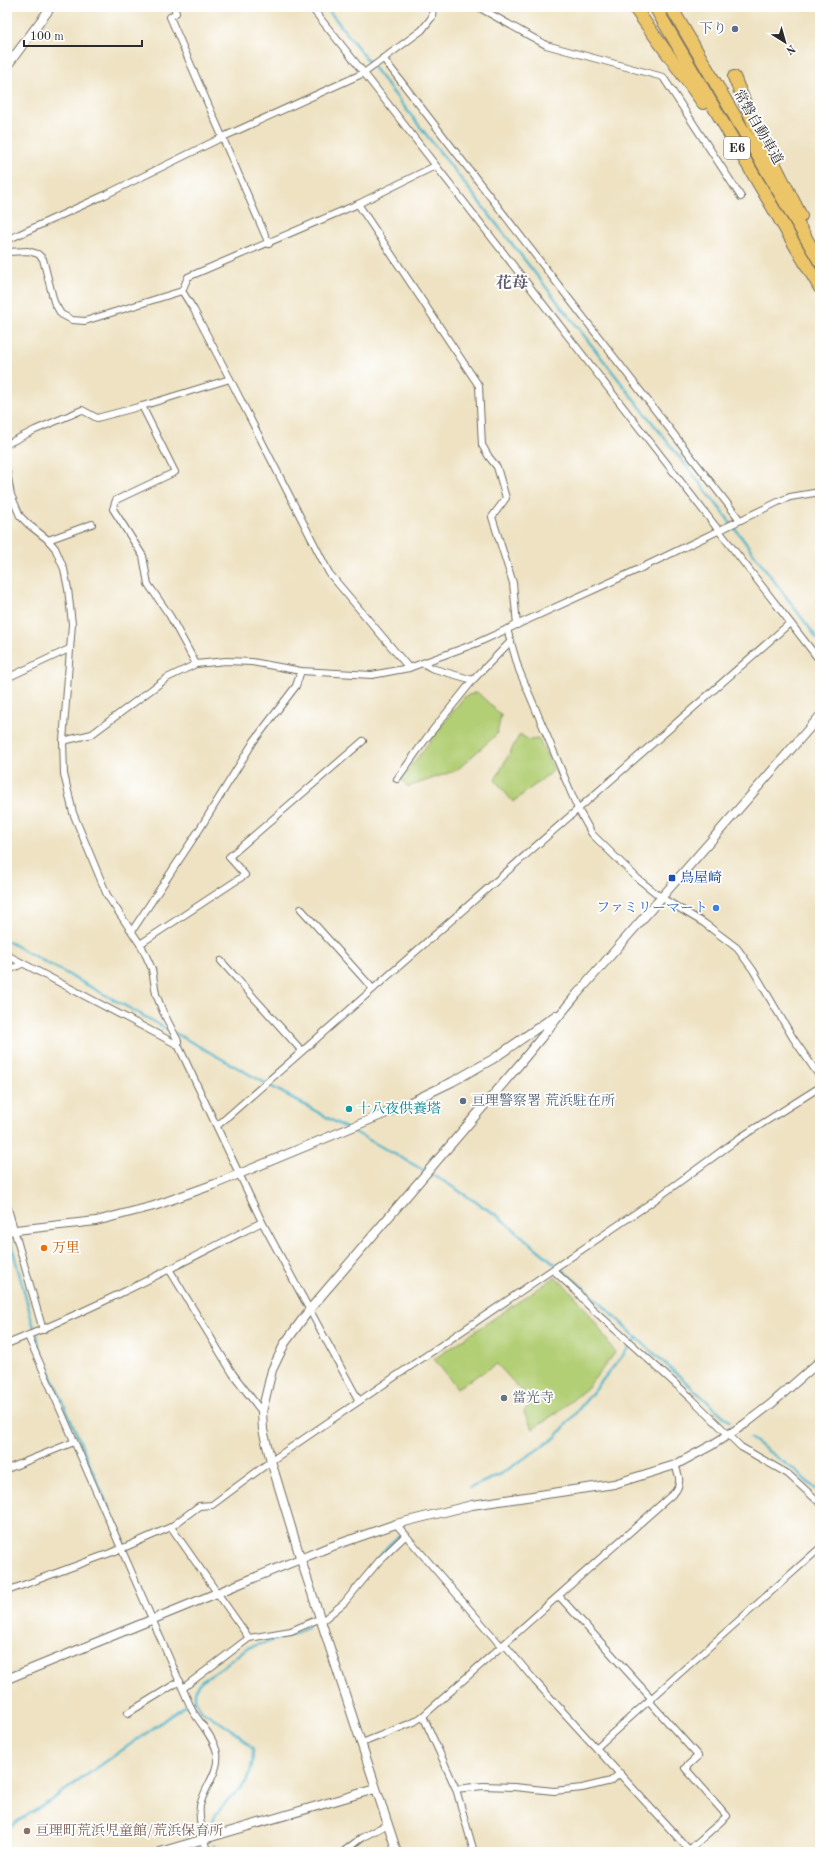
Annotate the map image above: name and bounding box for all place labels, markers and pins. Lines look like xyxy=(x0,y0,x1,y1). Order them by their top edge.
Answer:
place label: 下り xyxy=(699,21,727,36)
marker: 下り xyxy=(730,24,740,34)
place label: 鳥屋崎 xyxy=(680,870,722,885)
marker: 鳥屋崎 xyxy=(667,873,677,883)
place label: ファミリーマート xyxy=(596,901,708,915)
marker: ファミリーマート xyxy=(711,903,721,913)
place label: 亘理警察署 荒浜駐在所 xyxy=(471,1093,615,1108)
marker: 亘理警察署 荒浜駐在所 xyxy=(458,1096,468,1106)
place label: 十八夜供養塔 xyxy=(357,1101,441,1116)
marker: 十八夜供養塔 xyxy=(344,1104,354,1114)
place label: 万里 xyxy=(52,1240,80,1255)
marker: 万里 xyxy=(39,1243,49,1253)
place label: 當光寺 xyxy=(512,1390,554,1405)
marker: 當光寺 xyxy=(499,1393,509,1403)
place label: 亘理町荒浜児童館/荒浜保育所 xyxy=(35,1823,223,1838)
marker: 亘理町荒浜児童館/荒浜保育所 xyxy=(22,1826,32,1836)

